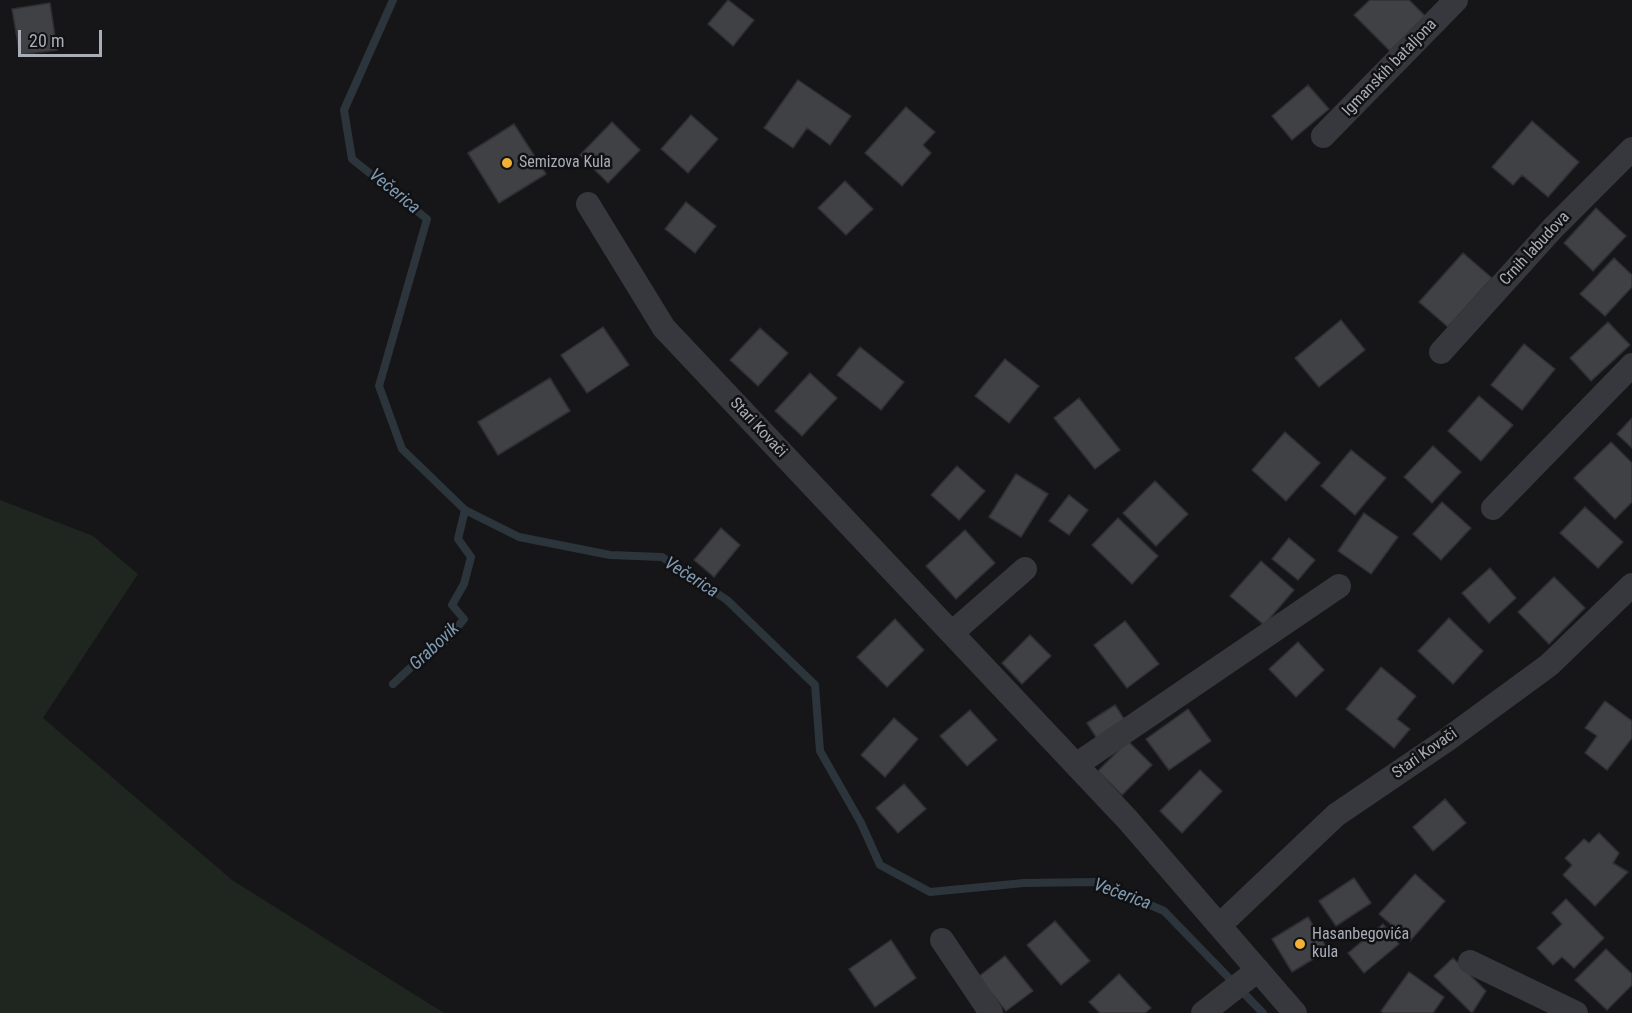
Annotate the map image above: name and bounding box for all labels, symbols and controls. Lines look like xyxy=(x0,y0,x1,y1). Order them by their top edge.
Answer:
street label: Igmanskih bataljona xyxy=(1339,15,1441,121)
scale bar xyxy=(21,18,105,56)
text: 20 m xyxy=(29,30,64,51)
place label: Semizova Kula xyxy=(519,153,611,173)
marker: Semizova Kula xyxy=(500,156,514,170)
water label: Večerica xyxy=(364,165,424,219)
street label: Crnih labudova xyxy=(1496,208,1574,290)
street label: Stari Kovači xyxy=(725,394,791,462)
water label: Večerica xyxy=(660,553,722,603)
water label: Grabovik xyxy=(406,619,464,675)
street label: Stari Kovači xyxy=(1389,725,1461,783)
water label: Večerica xyxy=(1090,875,1154,915)
place label: Hasanbegovića kula xyxy=(1312,925,1409,963)
marker: Hasanbegovića kula xyxy=(1293,937,1307,951)

